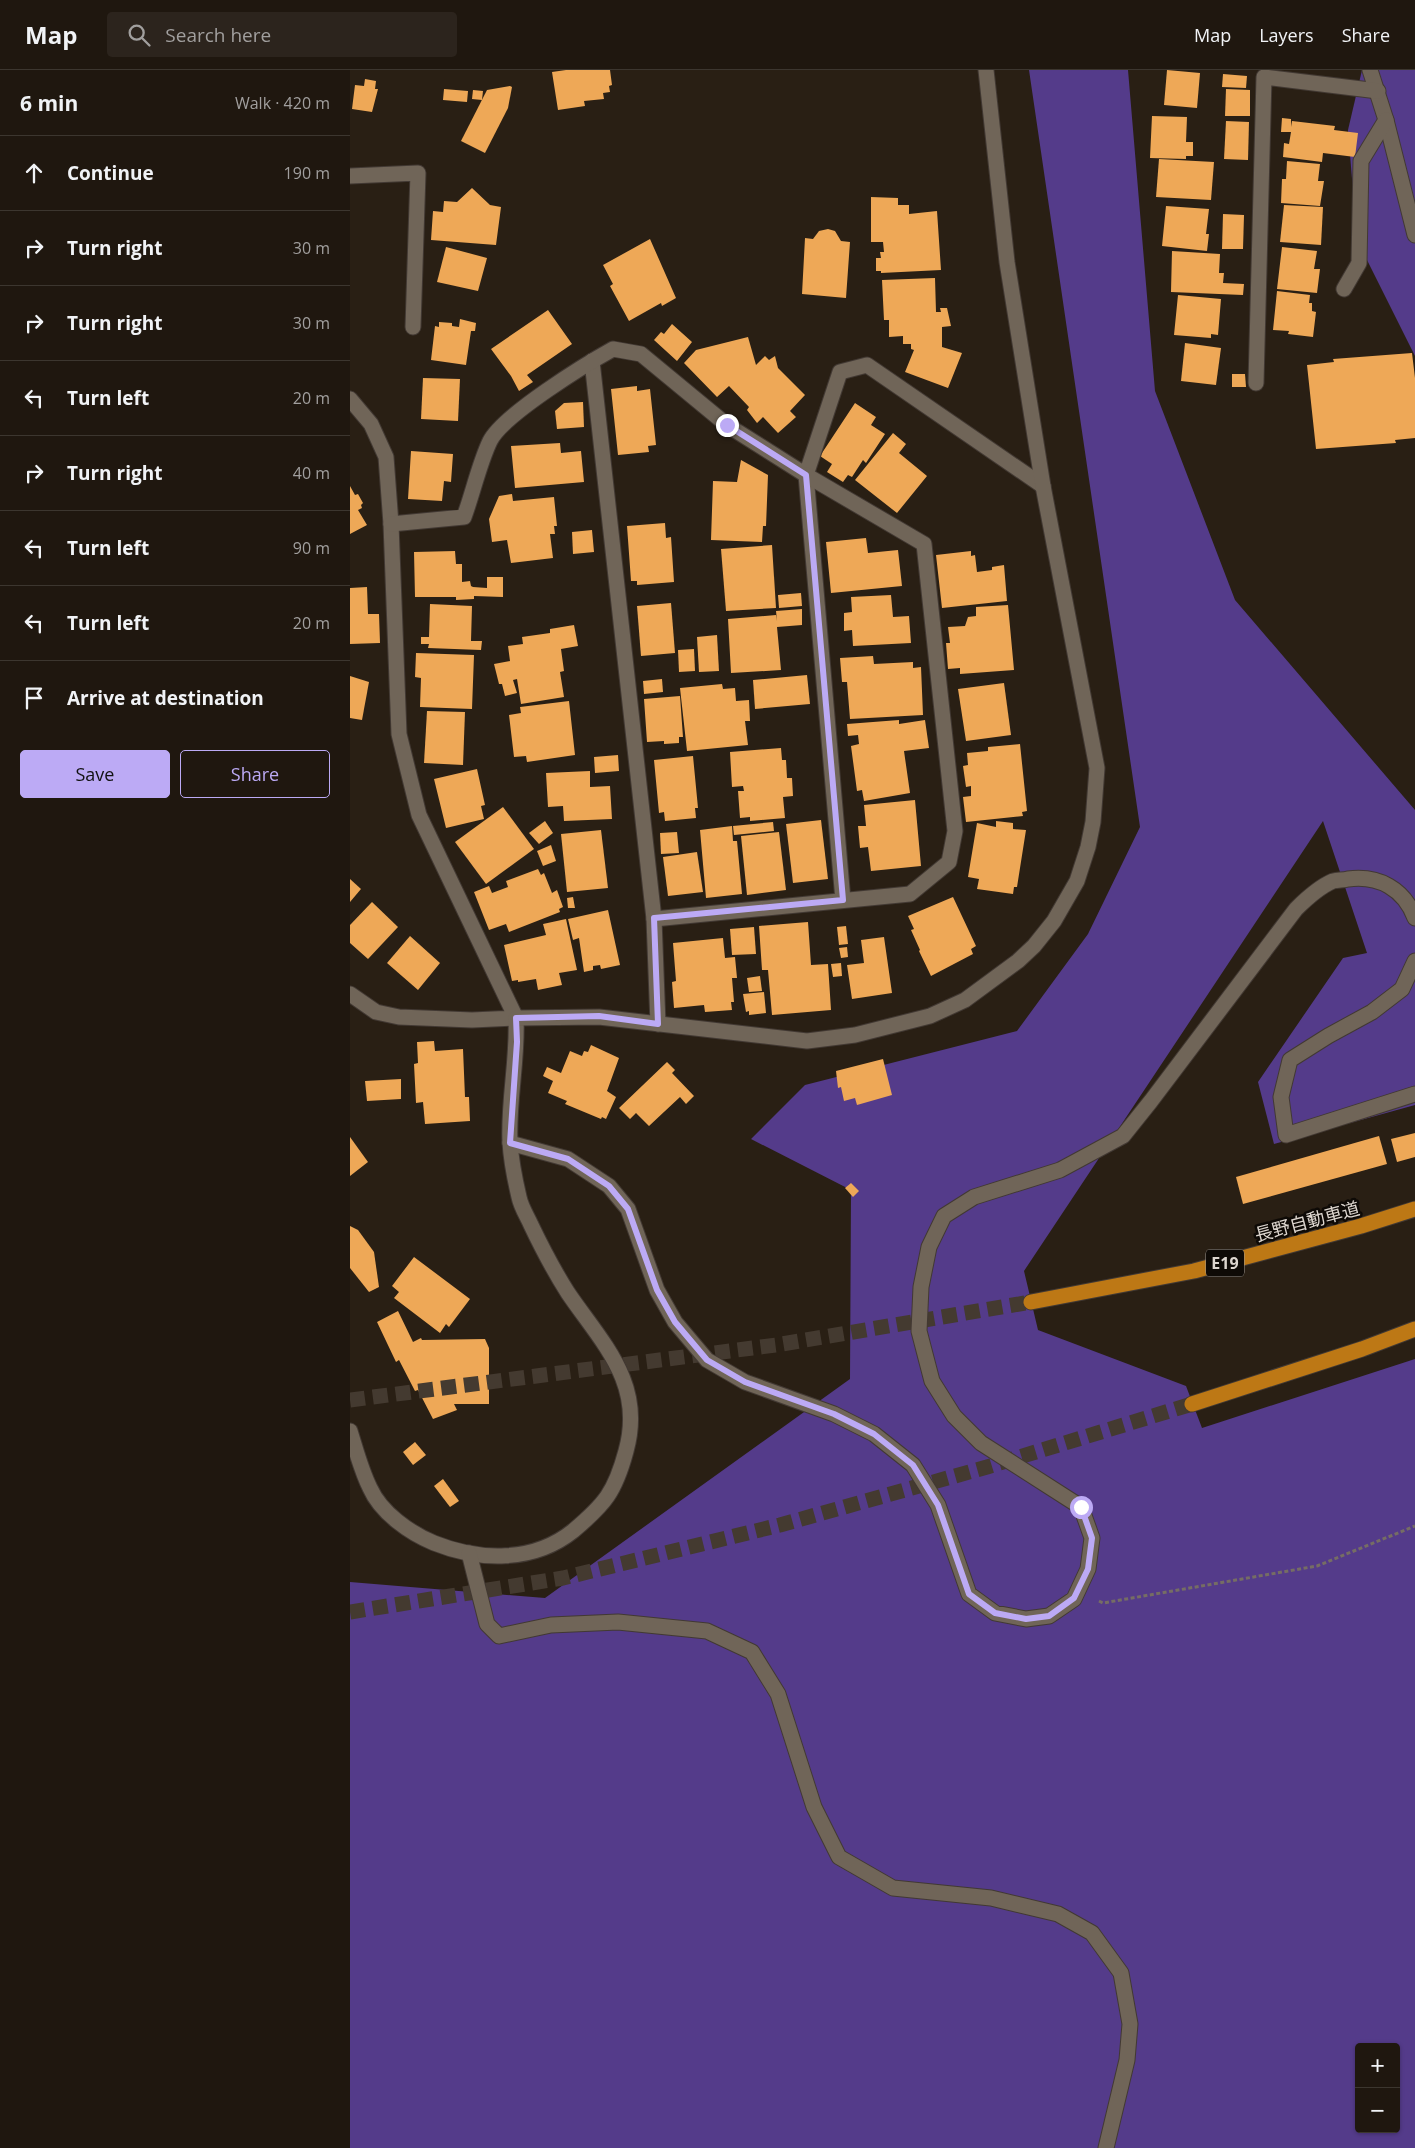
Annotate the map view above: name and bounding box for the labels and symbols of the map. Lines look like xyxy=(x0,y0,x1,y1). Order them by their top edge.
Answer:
route end xyxy=(716,414,739,437)
street label: 長野自動車道 xyxy=(1252,1195,1362,1247)
road number: E19 xyxy=(1206,1250,1244,1276)
route start xyxy=(1070,1496,1093,1519)

